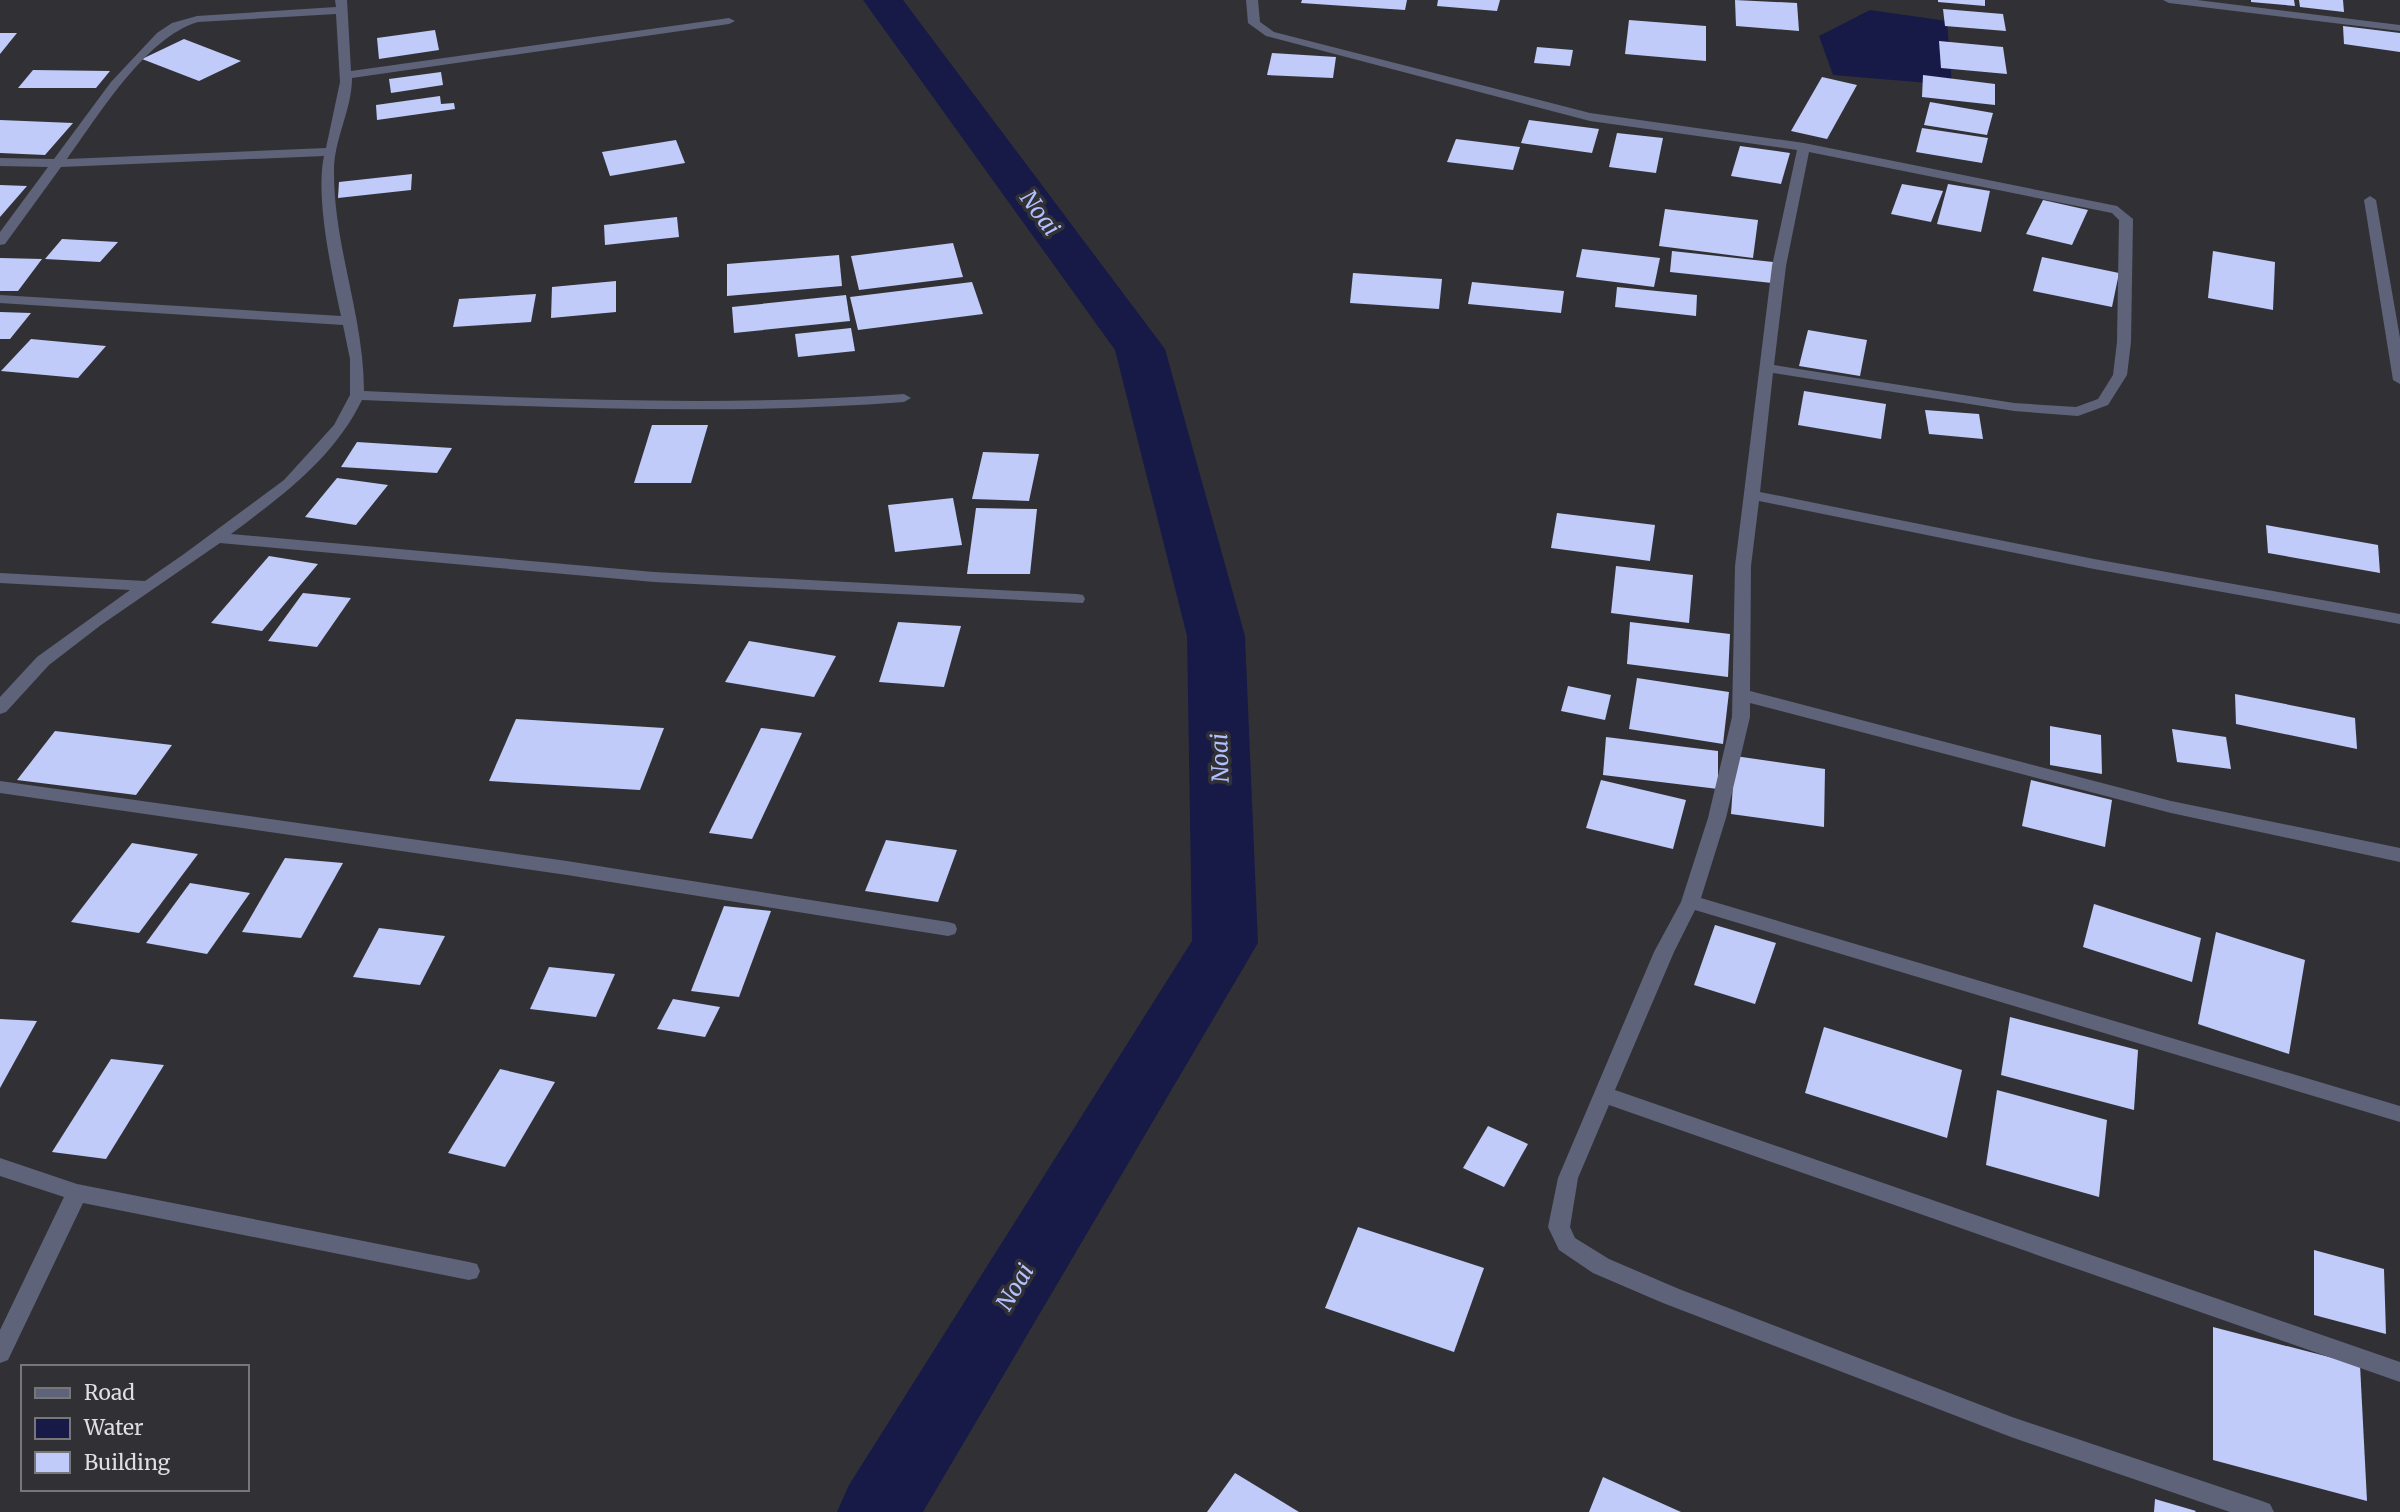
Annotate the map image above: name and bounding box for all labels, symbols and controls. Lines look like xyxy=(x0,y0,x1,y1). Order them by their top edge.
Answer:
water label: Noai xyxy=(1014,184,1067,241)
water label: Noai xyxy=(1204,733,1235,783)
water label: Noai xyxy=(989,1258,1040,1315)
legend xyxy=(21,1365,248,1491)
text: Road xyxy=(84,1379,135,1406)
text: Water xyxy=(83,1414,143,1441)
text: Building xyxy=(84,1449,171,1476)

